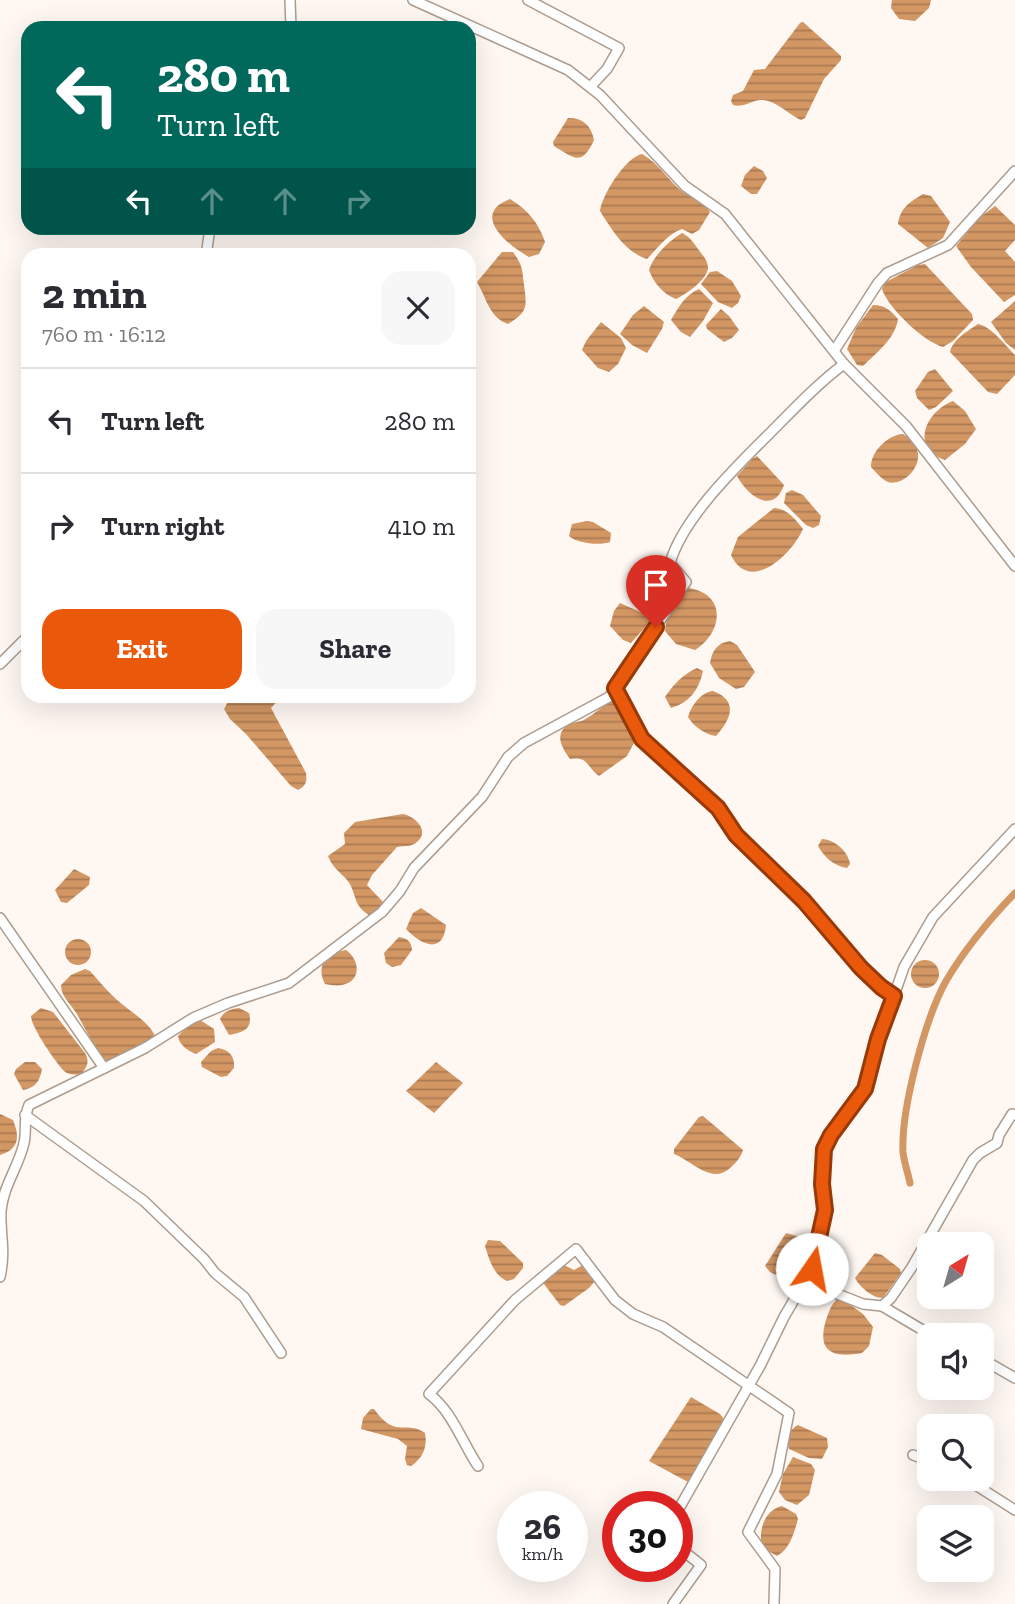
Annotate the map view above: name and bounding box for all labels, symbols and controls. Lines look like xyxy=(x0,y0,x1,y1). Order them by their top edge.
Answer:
text: 280 m xyxy=(157,46,290,105)
icon: left xyxy=(42,49,133,140)
text: Turn left xyxy=(157,106,279,144)
icon: left xyxy=(120,182,158,220)
icon: ahead xyxy=(193,182,231,220)
icon: ahead xyxy=(266,182,304,220)
icon: right xyxy=(339,182,377,220)
text: 2 min xyxy=(42,268,147,319)
button: close xyxy=(381,271,455,345)
text: 760 m · 16:12 xyxy=(42,320,166,348)
icon: left xyxy=(42,402,80,440)
text: Turn left xyxy=(101,405,204,437)
text: 280 m xyxy=(384,405,455,437)
icon: right xyxy=(42,507,80,545)
text: Turn right xyxy=(101,510,224,542)
text: 410 m xyxy=(388,510,455,542)
pin xyxy=(626,555,686,627)
icon: arrive xyxy=(637,566,675,604)
button: Exit xyxy=(42,609,242,689)
button: Share xyxy=(256,609,455,689)
position arrow xyxy=(775,1232,849,1306)
north arrow xyxy=(917,1232,994,1309)
map controls xyxy=(917,1232,994,1582)
button: sound xyxy=(917,1323,994,1400)
button: search xyxy=(917,1414,994,1491)
speed limit sign: 30 xyxy=(602,1491,693,1582)
button: layers xyxy=(917,1505,994,1582)
text: 26 xyxy=(524,1506,561,1548)
text: km/h xyxy=(522,1543,563,1565)

